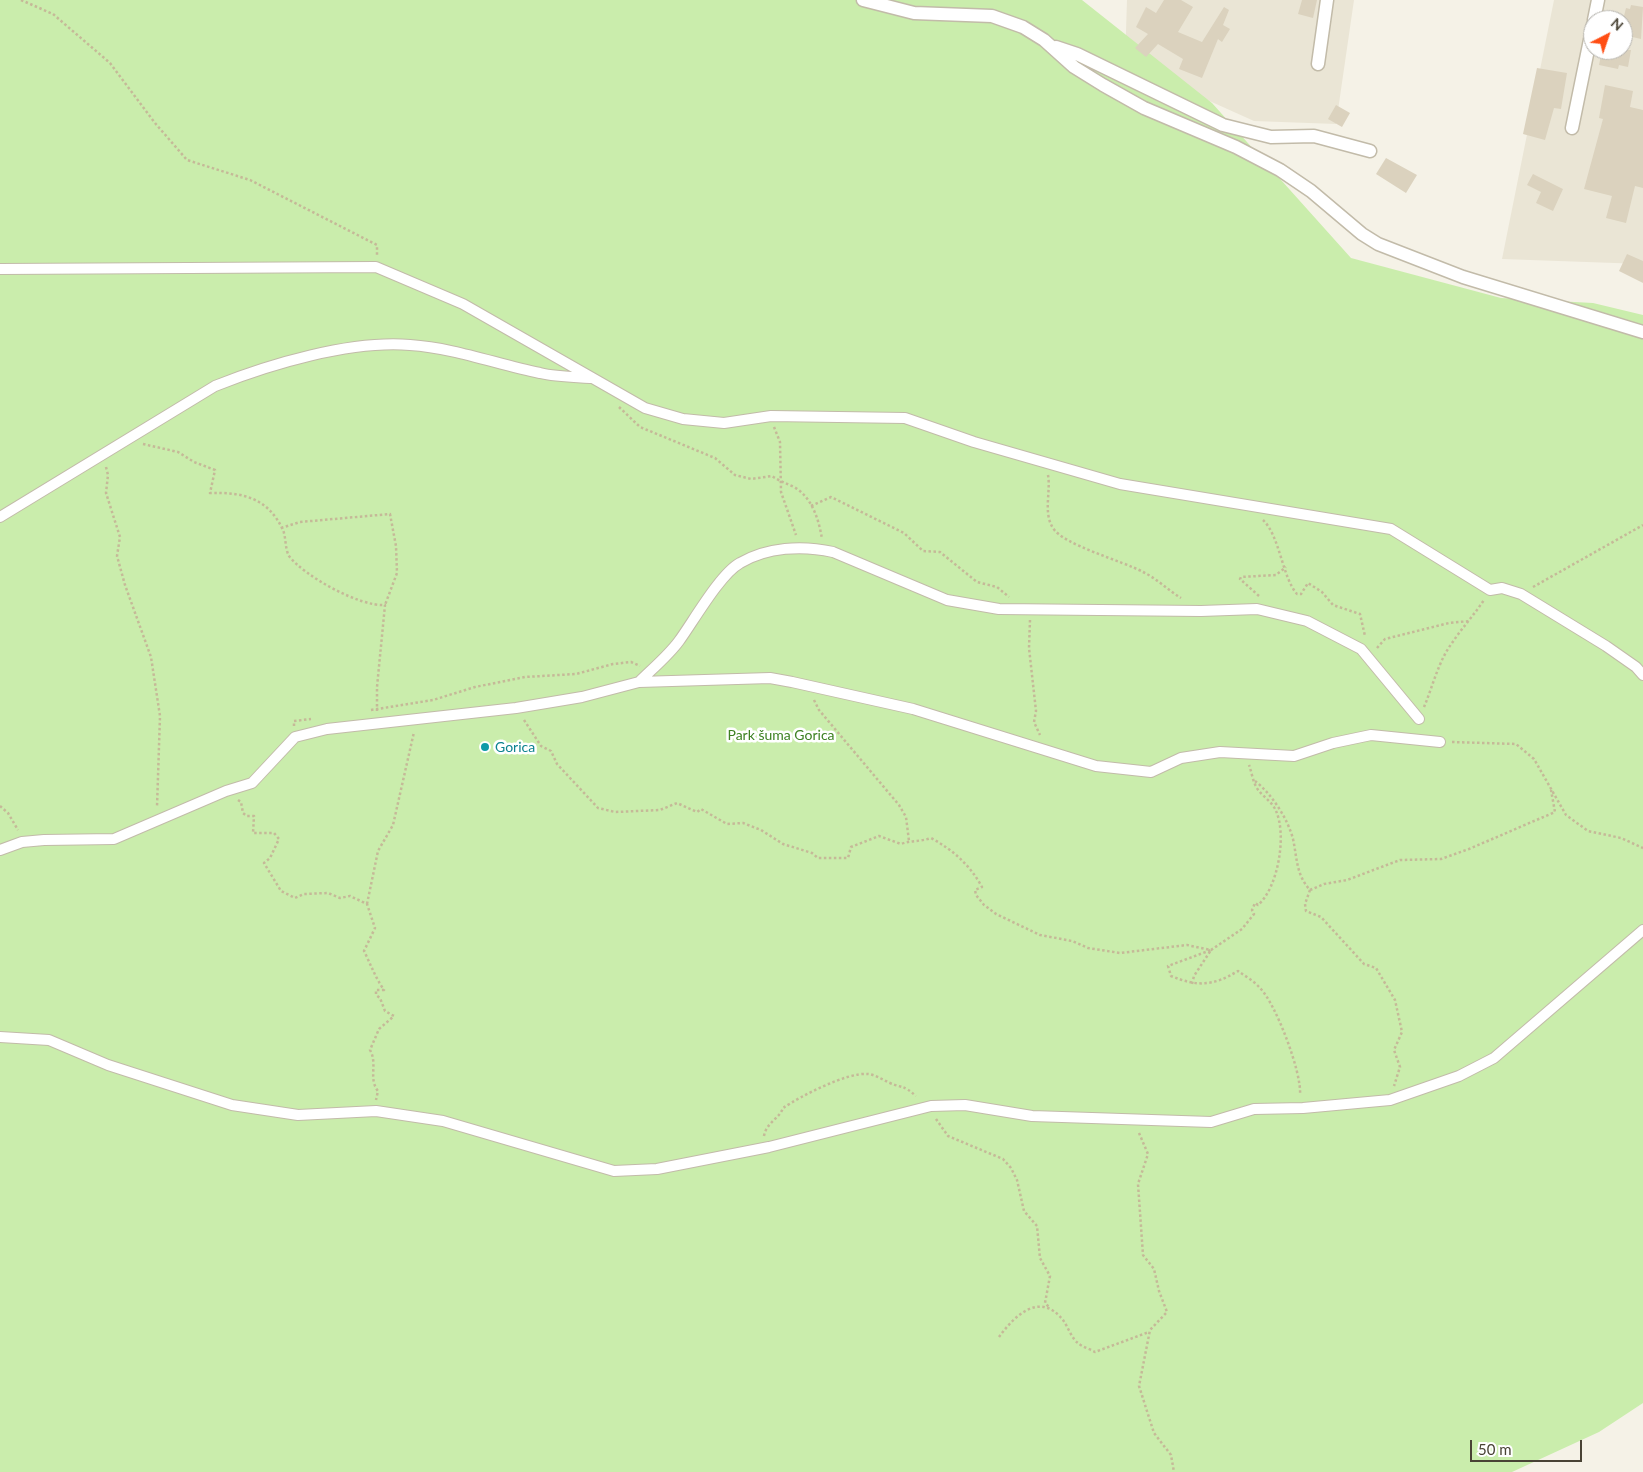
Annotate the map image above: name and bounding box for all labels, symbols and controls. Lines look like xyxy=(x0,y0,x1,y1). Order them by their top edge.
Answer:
north arrow xyxy=(1583,10,1633,60)
text: N xyxy=(1608,14,1627,34)
park label: Park šuma Gorica xyxy=(727,727,835,743)
place label: Gorica xyxy=(495,739,535,755)
marker: Gorica xyxy=(479,741,491,753)
scale bar xyxy=(1473,1430,1586,1462)
text: 50 m xyxy=(1478,1440,1512,1458)

